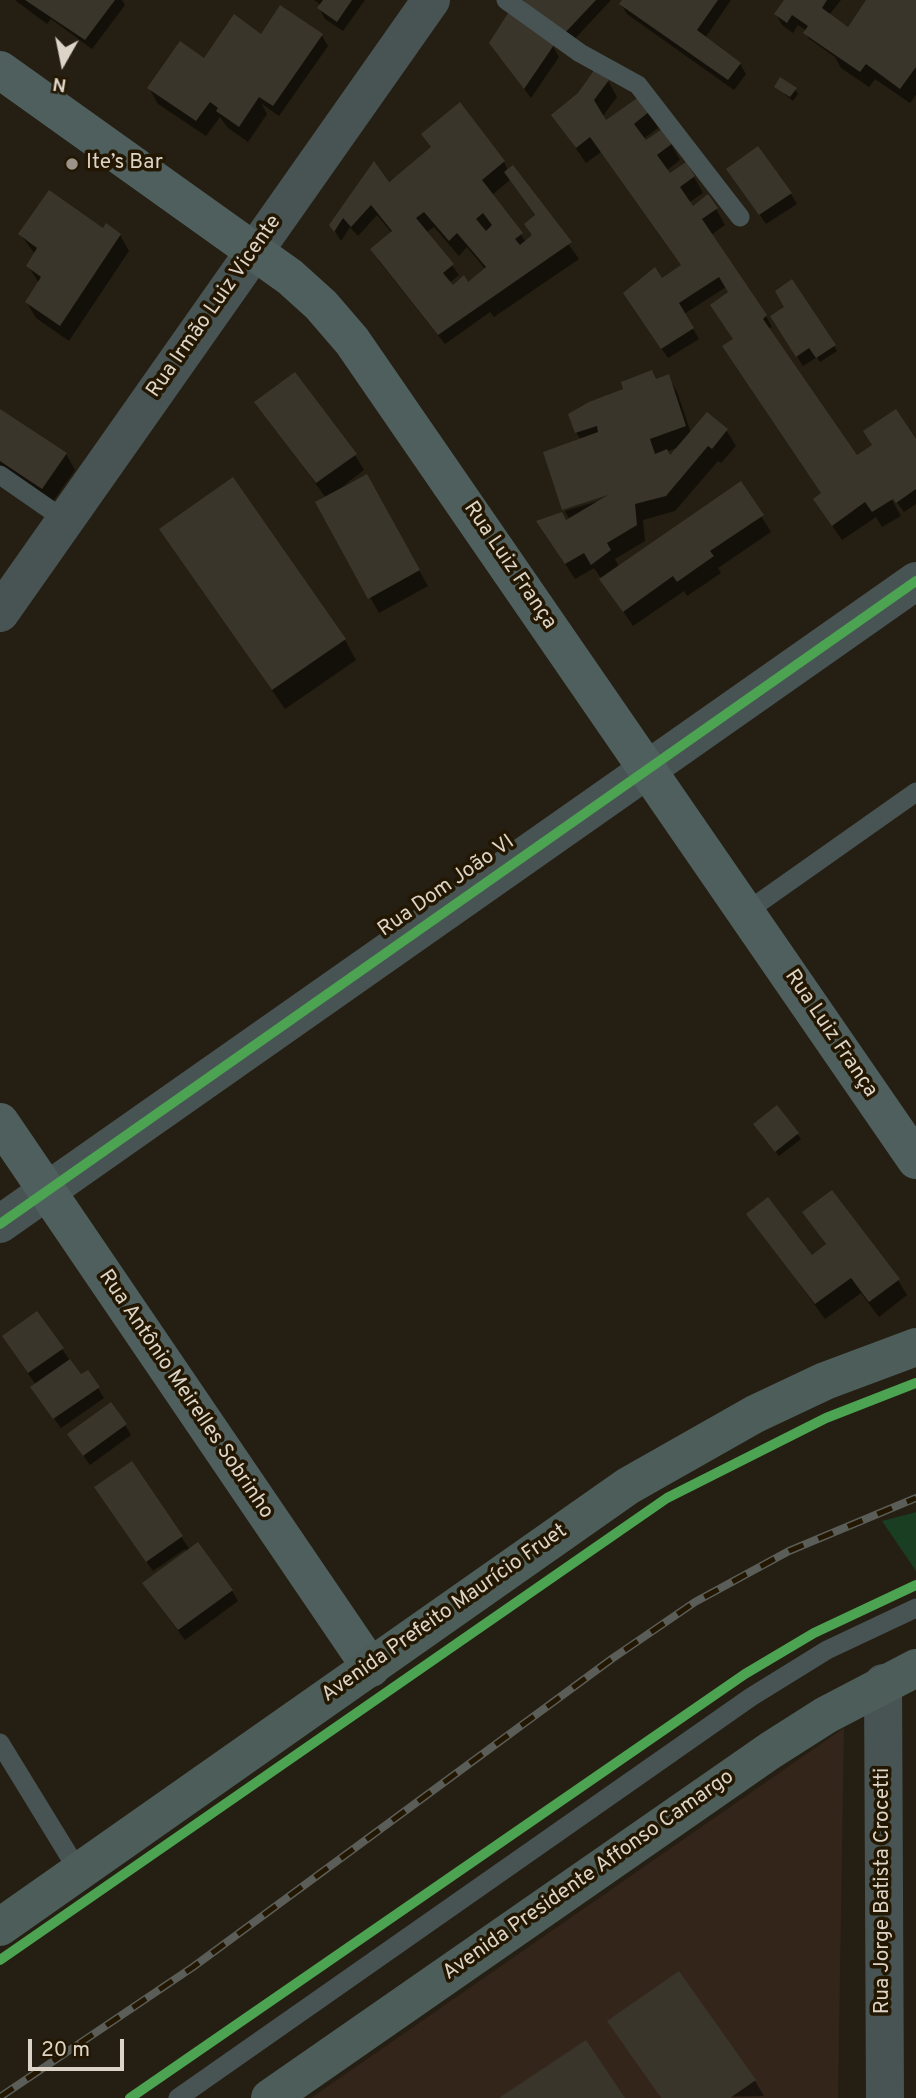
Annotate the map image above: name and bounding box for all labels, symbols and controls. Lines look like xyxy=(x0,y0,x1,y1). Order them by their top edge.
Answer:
north arrow xyxy=(28,28,98,98)
text: N xyxy=(51,71,68,97)
place label: Ite’s Bar xyxy=(86,151,163,177)
marker: Ite’s Bar xyxy=(64,156,80,172)
street label: Rua Irmão Luiz Vicente xyxy=(142,211,288,403)
street label: Rua Luiz França xyxy=(457,497,561,635)
street label: Rua Dom João VI xyxy=(374,831,520,943)
street label: Rua Luiz França xyxy=(778,965,882,1103)
street label: Rua Antônio Meirelles Sobrinho xyxy=(92,1266,278,1524)
street label: Avenida Prefeito Maurício Fruet xyxy=(317,1519,573,1709)
street label: Avenida Presidente Affonso Camargo xyxy=(439,1765,739,1987)
street label: Rua Jorge Batista Crocetti xyxy=(871,1768,897,2014)
scale bar xyxy=(32,2024,128,2068)
text: 20 m xyxy=(41,2037,90,2064)

